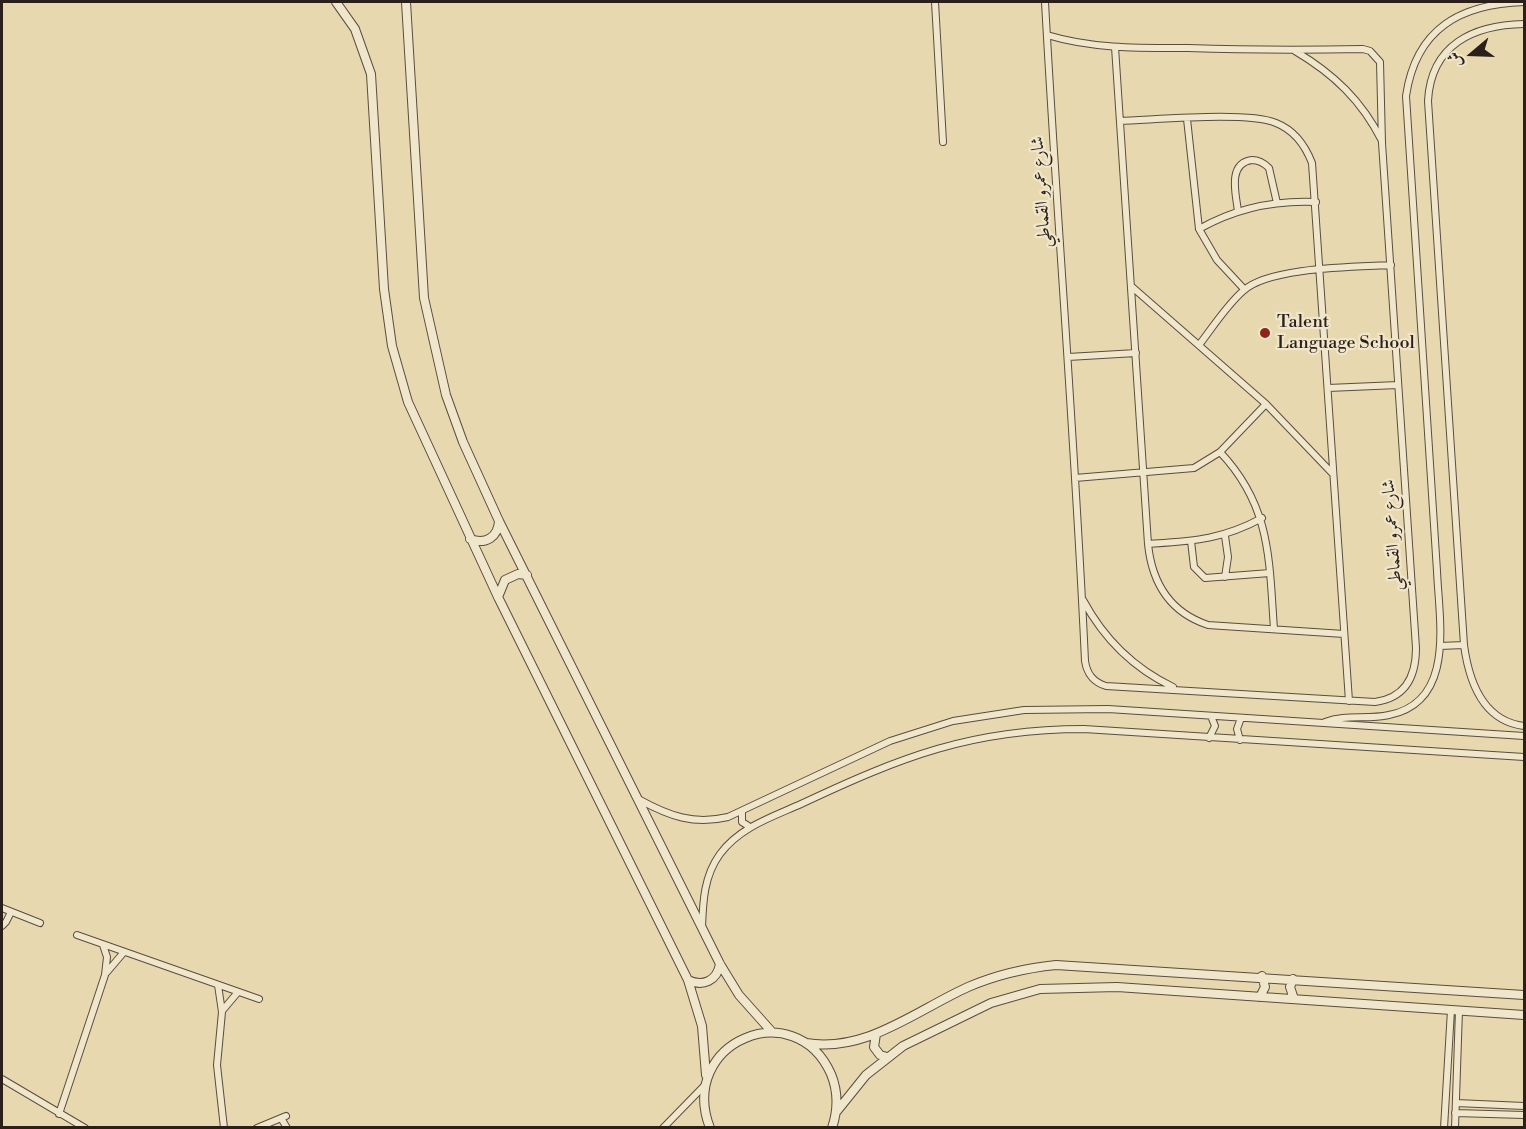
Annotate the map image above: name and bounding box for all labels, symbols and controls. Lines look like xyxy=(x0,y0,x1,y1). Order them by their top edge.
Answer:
north arrow xyxy=(1442,24,1502,84)
text: ش xyxy=(1443,49,1467,71)
street label: شارع عمرو القماطي xyxy=(1027,135,1057,249)
place label: Talent Language School xyxy=(1277,312,1415,354)
marker: Talent Language School xyxy=(1258,326,1272,340)
street label: شارع عمرو القماطي xyxy=(1378,478,1408,592)

